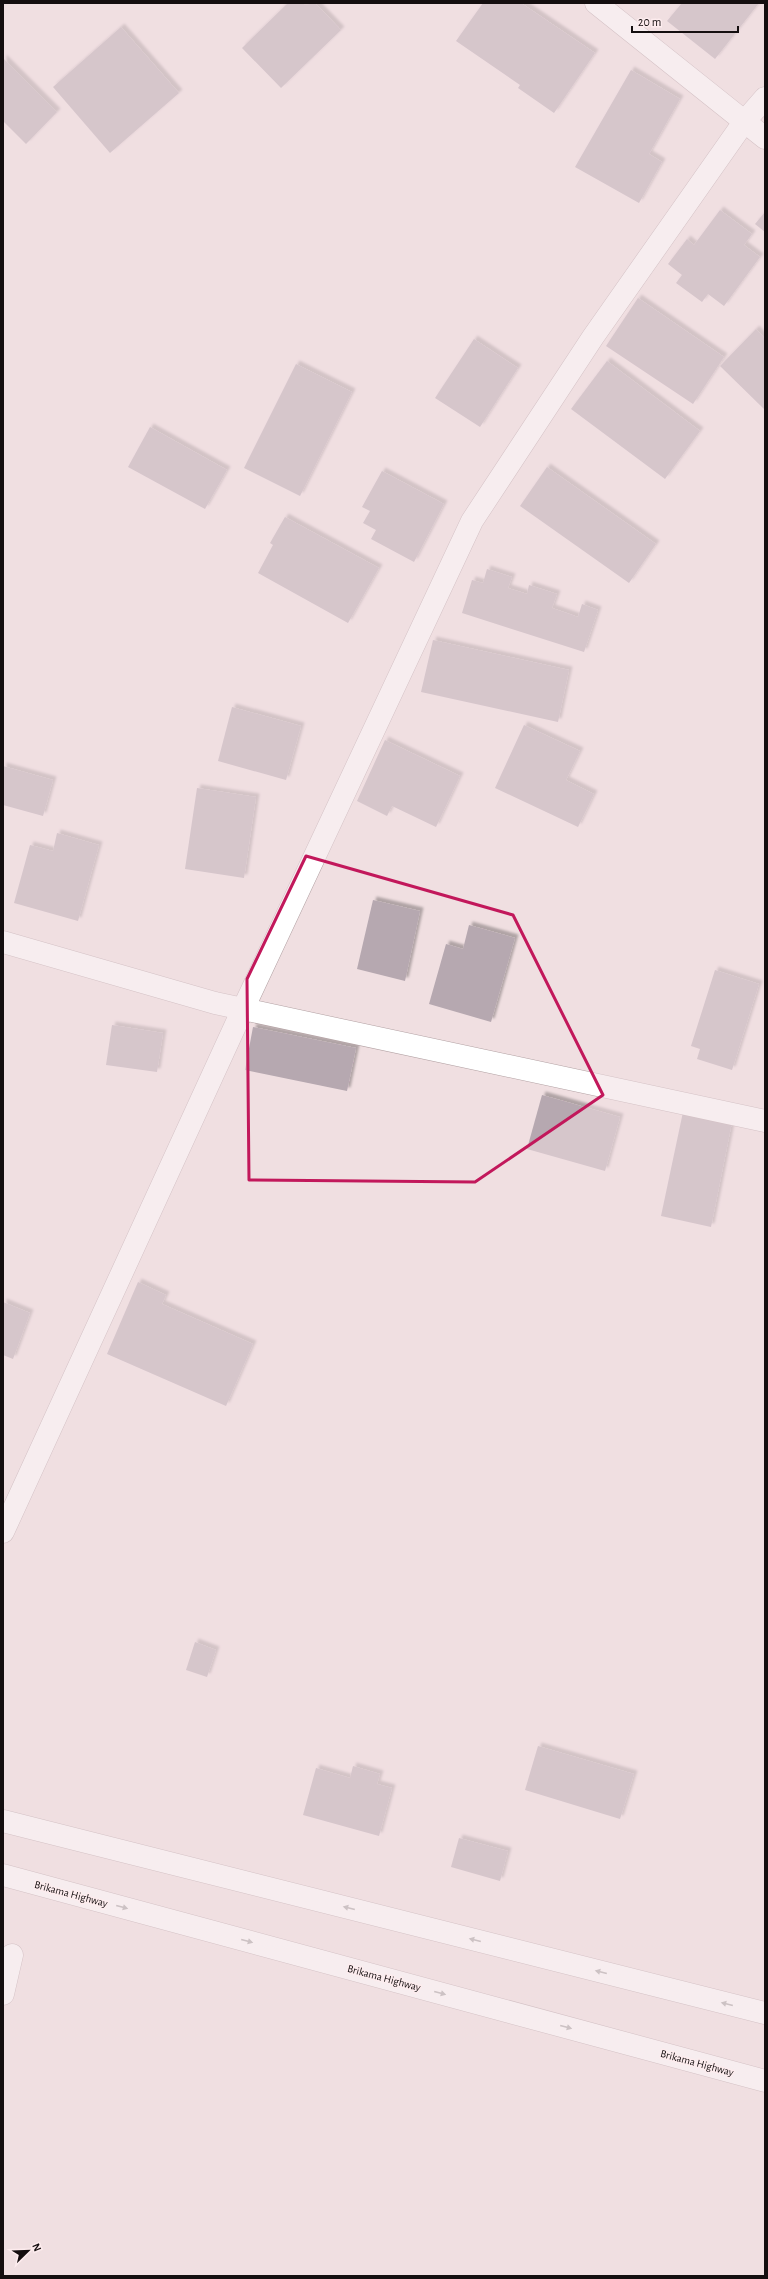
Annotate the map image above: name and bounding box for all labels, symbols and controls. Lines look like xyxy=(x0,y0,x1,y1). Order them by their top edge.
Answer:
scale bar xyxy=(632,8,738,34)
text: 20 m xyxy=(638,16,661,28)
street label: Brikama Highway xyxy=(33,1879,109,1909)
one-way arrow xyxy=(116,1905,128,1911)
one-way arrow xyxy=(343,1905,355,1911)
one-way arrow xyxy=(469,1937,481,1943)
one-way arrow xyxy=(242,1938,254,1944)
street label: Brikama Highway xyxy=(346,1963,422,1993)
one-way arrow xyxy=(595,1969,607,1975)
one-way arrow xyxy=(434,1991,447,1997)
one-way arrow xyxy=(721,2000,733,2006)
one-way arrow xyxy=(560,2024,572,2030)
street label: Brikama Highway xyxy=(659,2048,735,2078)
north arrow xyxy=(8,2231,48,2271)
text: N xyxy=(30,2242,43,2253)

